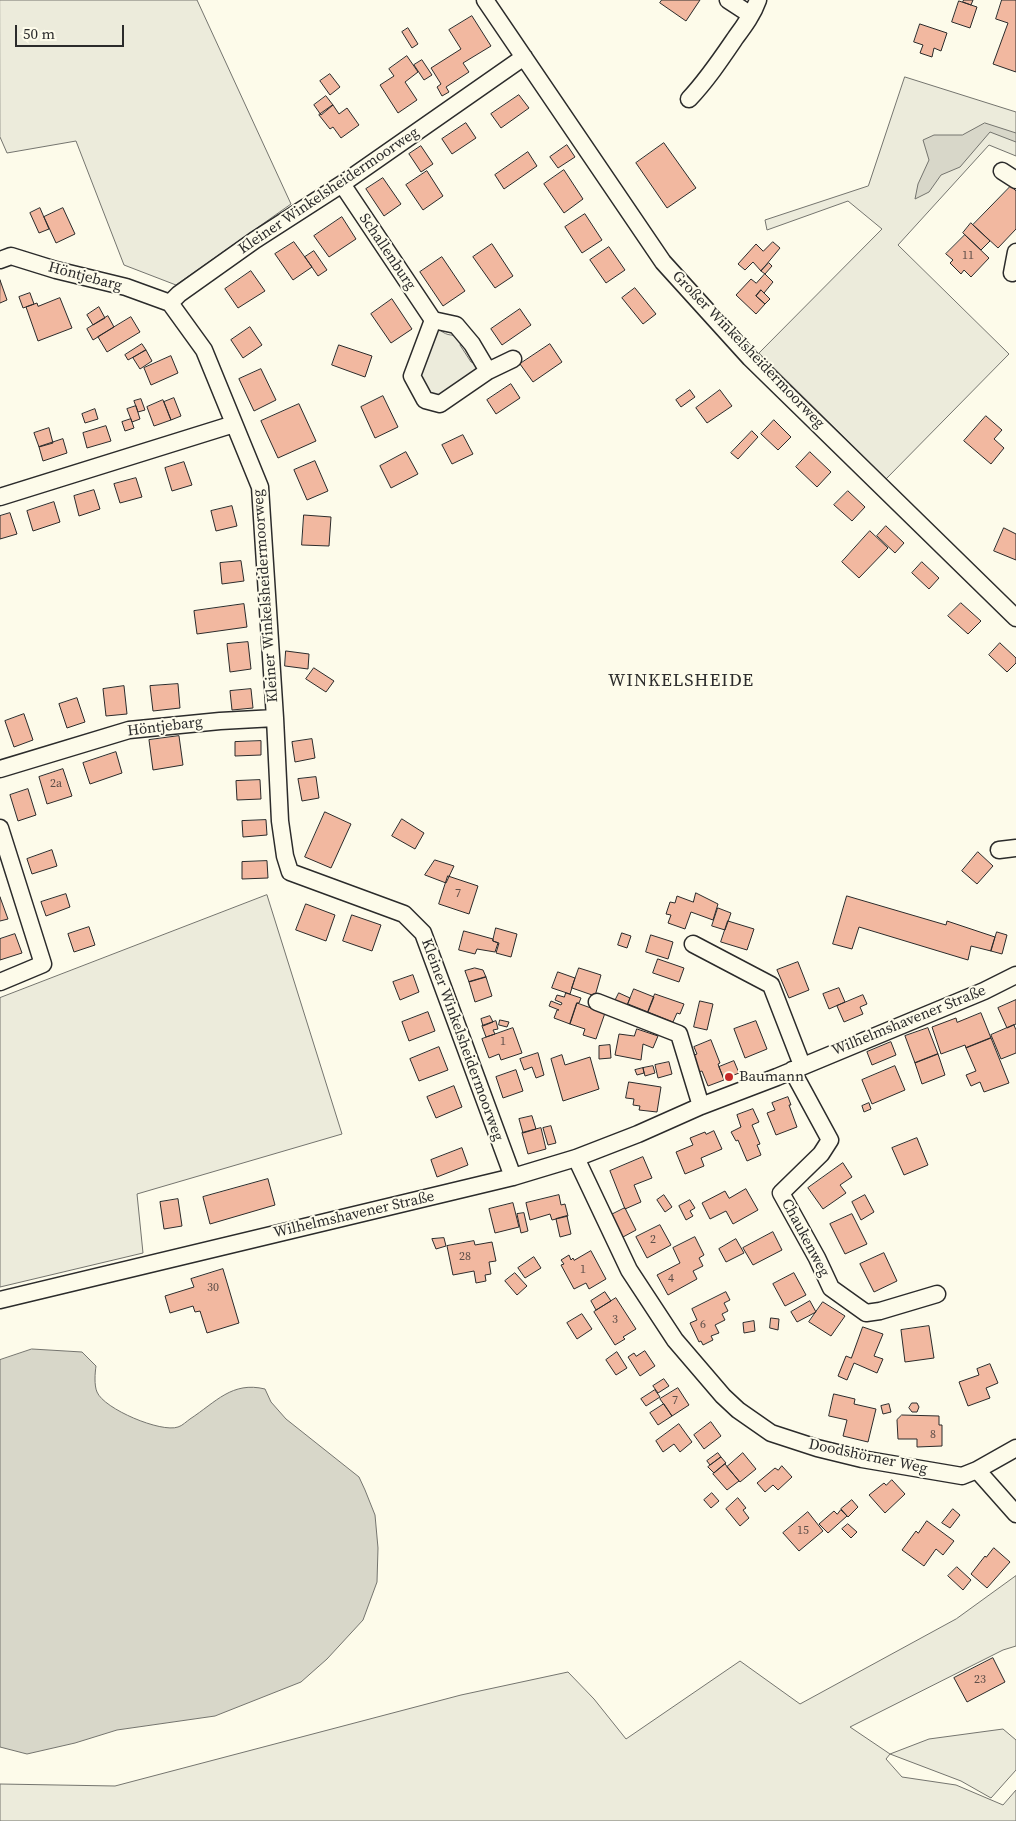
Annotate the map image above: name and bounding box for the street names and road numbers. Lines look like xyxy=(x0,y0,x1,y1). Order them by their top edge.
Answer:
street label: Kleiner Winkelsheidermoorweg xyxy=(235,124,423,258)
street label: Schallenburg xyxy=(355,210,419,294)
street label: Höntjebarg xyxy=(46,259,124,295)
street label: Großer Winkelsheidermoorweg xyxy=(668,268,828,432)
street label: Kleiner Winkelsheidermoorweg xyxy=(250,489,282,703)
street label: Höntjebarg xyxy=(126,713,204,741)
street label: Kleiner Winkelsheidermoorweg xyxy=(417,936,507,1144)
street label: Wilhelmshavener Straße xyxy=(829,982,989,1060)
street label: Wilhelmshavener Straße xyxy=(272,1188,436,1242)
street label: Chaukenweg xyxy=(777,1196,833,1280)
street label: Doodshörner Weg xyxy=(807,1436,929,1478)

